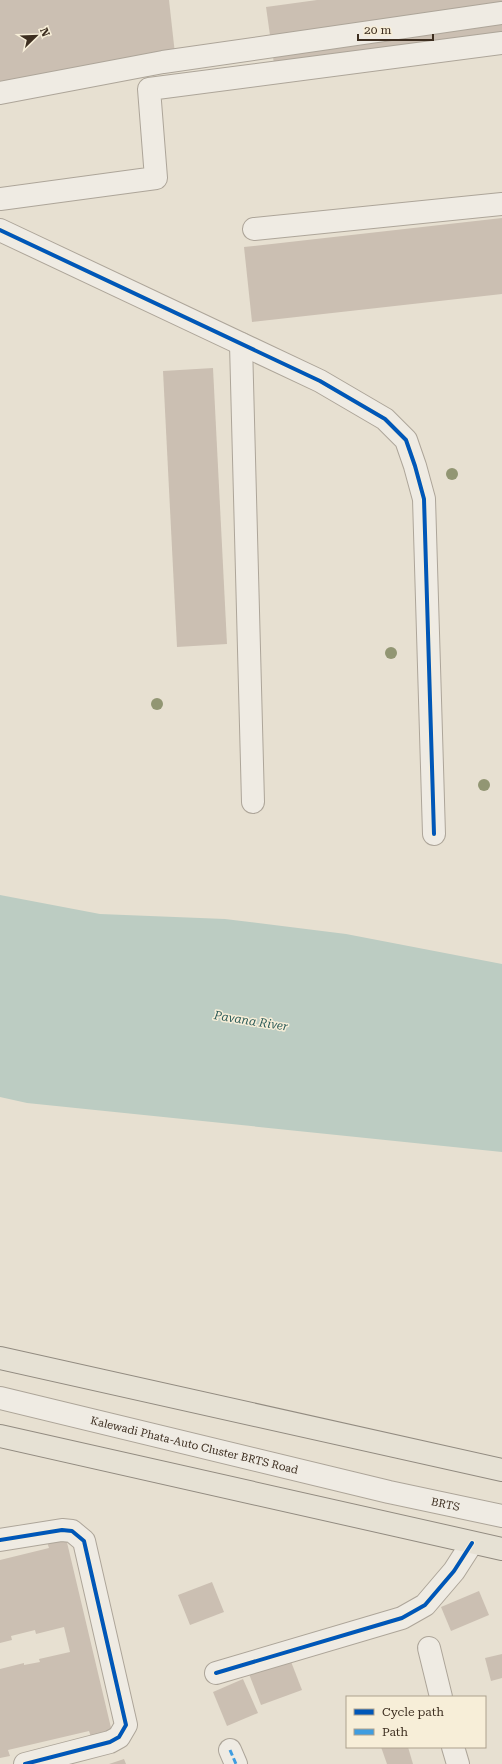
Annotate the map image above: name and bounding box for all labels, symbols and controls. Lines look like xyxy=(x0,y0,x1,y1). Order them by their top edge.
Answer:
north arrow xyxy=(16,16,56,56)
scale bar xyxy=(358,16,433,42)
text: 20 m xyxy=(364,23,391,37)
text: N xyxy=(37,26,53,39)
water label: Pavana River xyxy=(212,1008,289,1034)
street label: Kalewadi Phata-Auto Cluster BRTS Road xyxy=(89,1414,300,1477)
street label: BRTS xyxy=(430,1495,461,1514)
legend xyxy=(346,1696,486,1748)
text: Cycle path xyxy=(382,1705,444,1719)
text: Path xyxy=(382,1725,408,1739)

